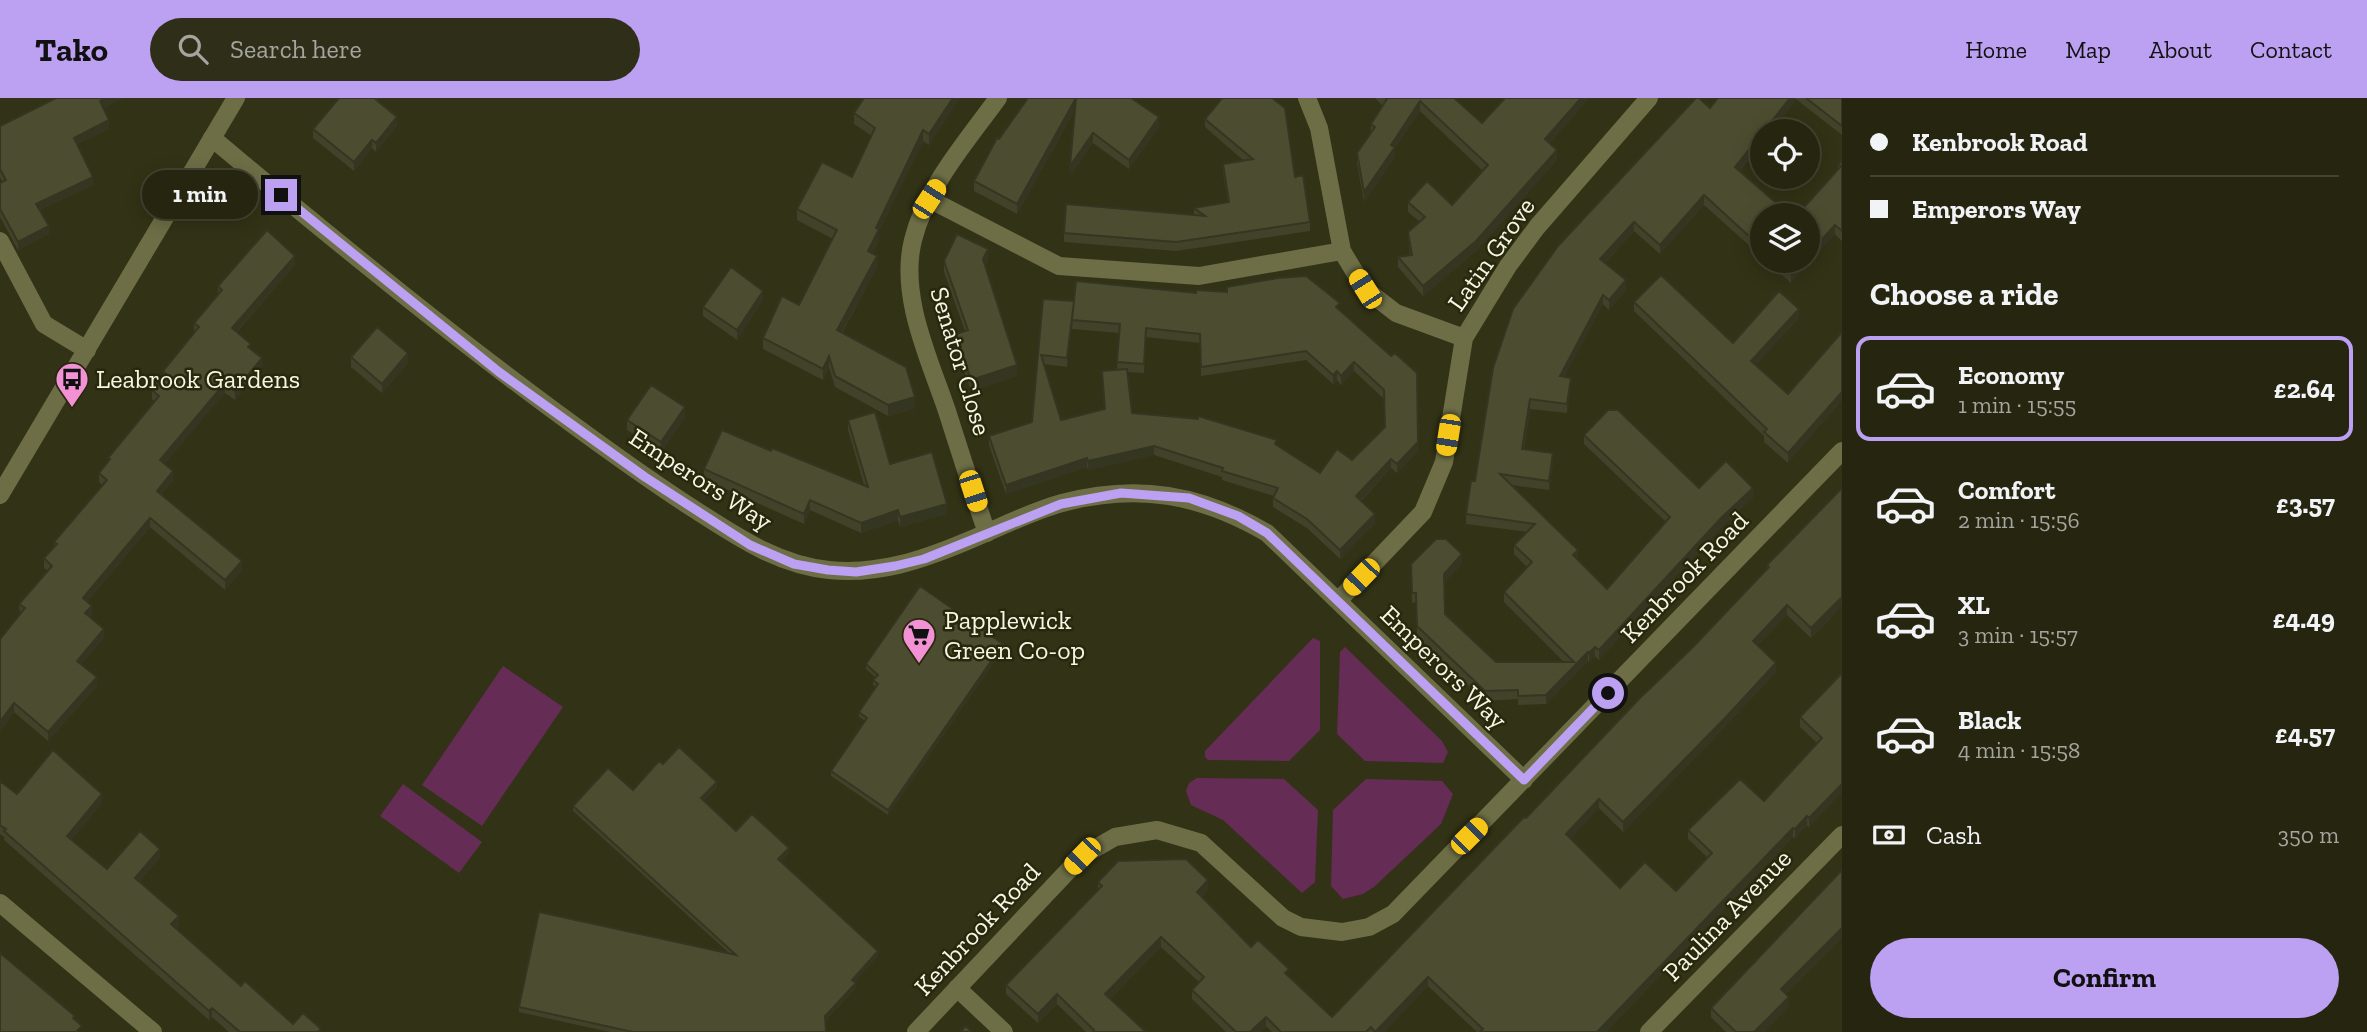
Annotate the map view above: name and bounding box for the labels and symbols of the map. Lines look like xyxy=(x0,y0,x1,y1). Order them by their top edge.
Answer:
callout: 1 min xyxy=(141,170,256,220)
car xyxy=(909,176,950,222)
route end xyxy=(265,179,297,211)
street label: Latin Grove xyxy=(1440,191,1542,317)
car xyxy=(1345,266,1386,312)
street label: Senator Close xyxy=(923,283,999,439)
bus stop icon: Leabrook Gardens xyxy=(53,360,91,409)
place label: Leabrook Gardens xyxy=(96,363,300,395)
car xyxy=(1435,413,1462,457)
street label: Emperors Way xyxy=(623,421,779,538)
car xyxy=(957,468,990,514)
street label: Kenbrook Road xyxy=(1613,505,1755,649)
car xyxy=(1339,555,1384,599)
street label: Emperors Way xyxy=(1374,598,1515,736)
place label: Papplewick Green Co-op xyxy=(944,604,1085,666)
supermarket icon: Papplewick Green Co-op xyxy=(900,616,938,665)
route start xyxy=(1592,677,1624,709)
car xyxy=(1447,814,1492,858)
car xyxy=(1060,834,1105,878)
street label: Paulina Avenue xyxy=(1656,842,1798,988)
street label: Kenbrook Road xyxy=(907,856,1047,1002)

